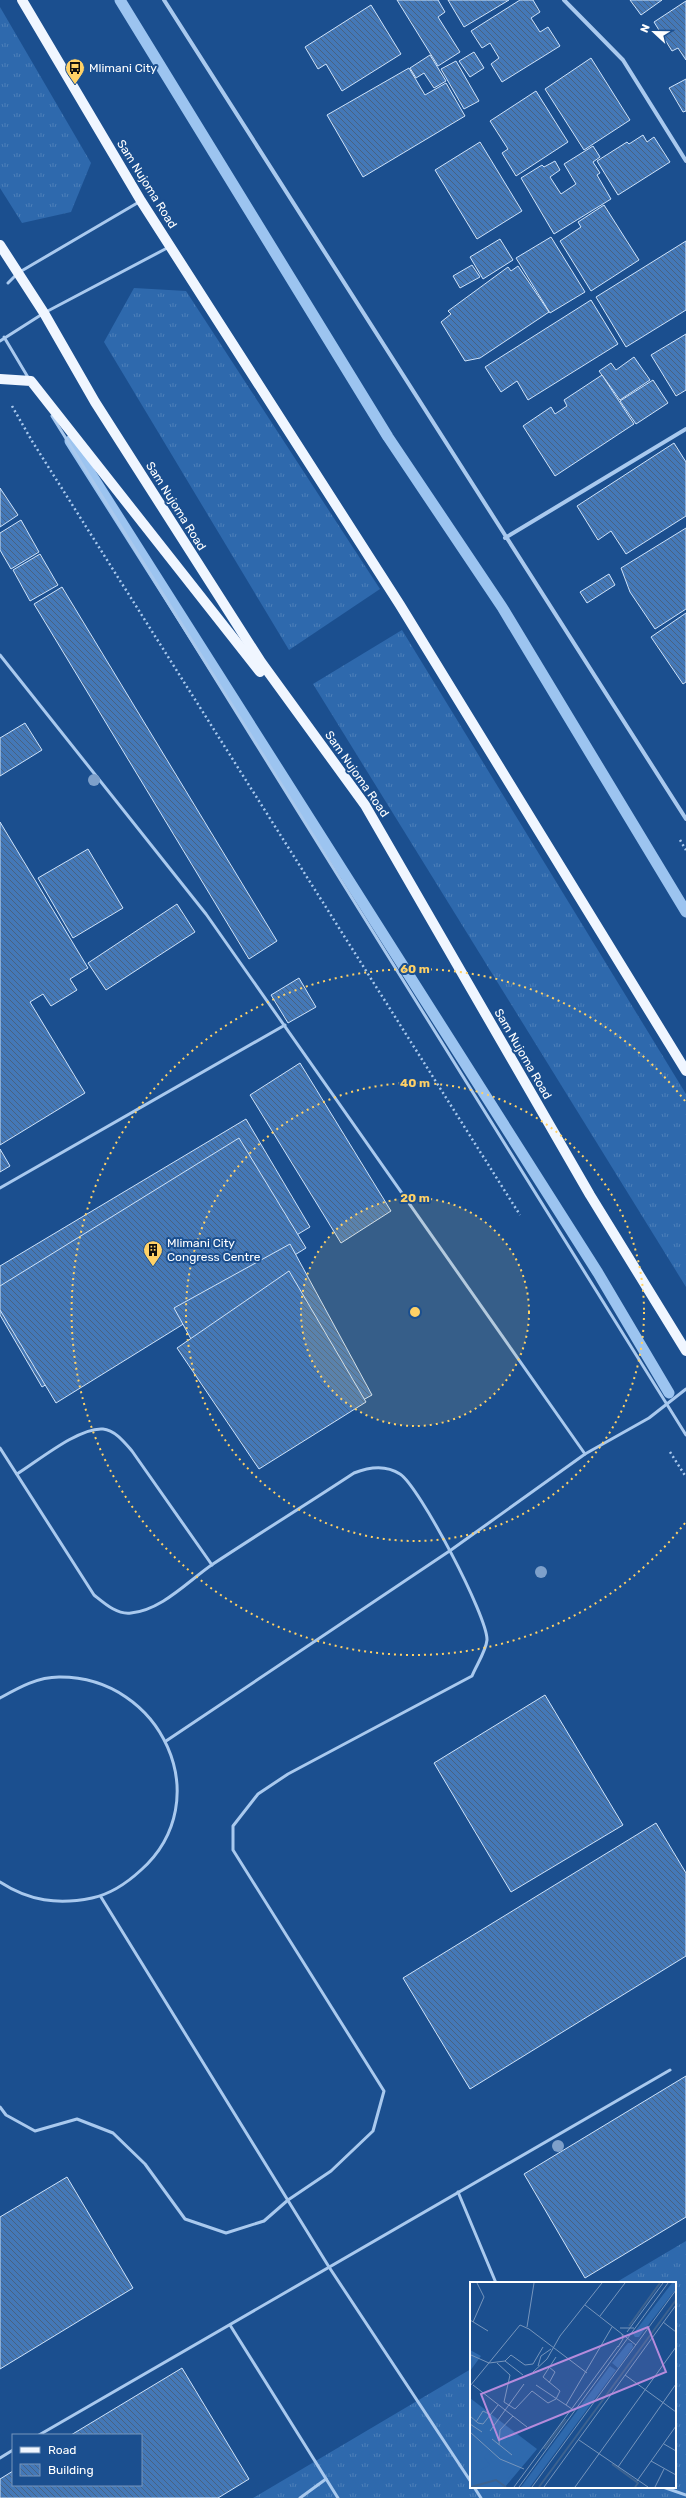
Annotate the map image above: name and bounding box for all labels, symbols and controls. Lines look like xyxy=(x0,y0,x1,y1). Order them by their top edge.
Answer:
north arrow xyxy=(634,12,674,52)
text: N xyxy=(638,22,653,35)
bus stop icon: Mlimani City xyxy=(64,57,86,85)
place label: Mlimani City xyxy=(89,61,157,75)
street label: Sam Nujoma Road xyxy=(114,137,180,231)
street label: Sam Nujoma Road xyxy=(143,459,209,553)
street label: Sam Nujoma Road xyxy=(322,728,392,820)
text: 60 m xyxy=(400,962,430,976)
street label: Sam Nujoma Road xyxy=(491,1006,555,1102)
text: 40 m xyxy=(400,1076,430,1090)
text: 20 m xyxy=(400,1191,430,1205)
place label: Mlimani City Congress Centre xyxy=(167,1236,261,1264)
building icon: Mlimani City Congress Centre xyxy=(142,1239,164,1267)
centre of rings xyxy=(408,1305,422,1319)
inset map xyxy=(470,2282,676,2488)
legend xyxy=(12,2434,142,2486)
text: Road xyxy=(48,2443,76,2457)
text: Building xyxy=(48,2463,94,2477)

